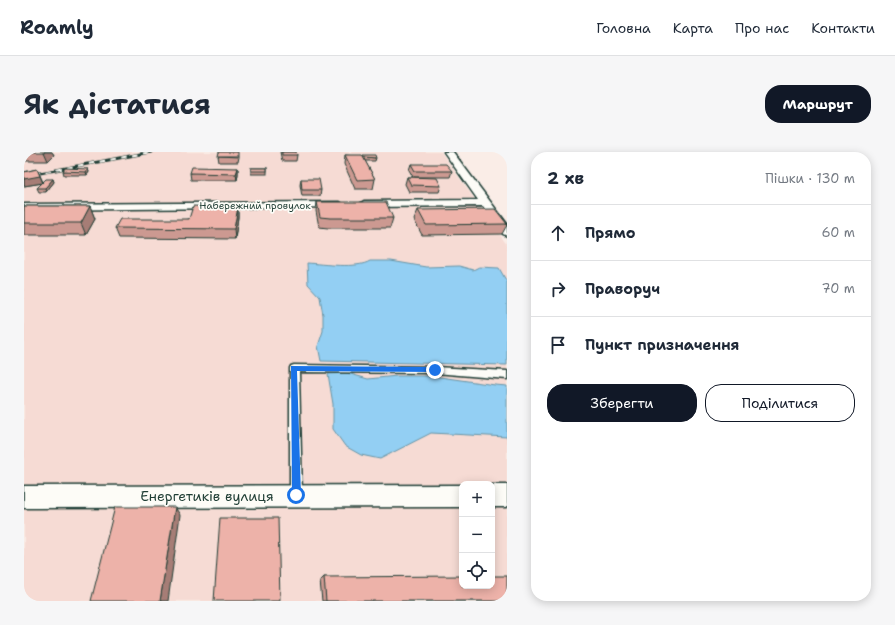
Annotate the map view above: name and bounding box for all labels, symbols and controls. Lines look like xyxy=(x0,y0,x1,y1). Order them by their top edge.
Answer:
text: Roamly xyxy=(20,15,94,40)
text: Головна xyxy=(596,19,651,37)
text: Карта xyxy=(673,19,713,37)
text: Про нас xyxy=(735,19,789,37)
text: Контакти xyxy=(811,19,875,37)
text: Як дістатися xyxy=(24,85,211,123)
button: Маршрут xyxy=(765,85,871,123)
text: 2 хв xyxy=(547,167,584,189)
text: Пішки · 130 m xyxy=(765,170,855,187)
street label: Набережний провулок xyxy=(199,199,311,212)
icon: ahead xyxy=(547,222,569,244)
text: Прямо xyxy=(585,223,635,243)
text: 60 m xyxy=(822,224,855,241)
icon: right xyxy=(547,278,569,300)
text: Праворуч xyxy=(585,279,660,299)
text: 70 m xyxy=(821,280,855,297)
icon: arrive xyxy=(547,334,569,356)
text: Пункт призначення xyxy=(585,335,740,355)
route end xyxy=(426,361,444,379)
button: Зберегти xyxy=(547,384,697,422)
button: Поділитися xyxy=(705,384,855,422)
map controls xyxy=(459,481,495,589)
button: + xyxy=(459,481,495,517)
route start xyxy=(287,486,305,504)
street label: Енергетиків вулиця xyxy=(140,487,274,505)
button: − xyxy=(459,517,495,553)
button: locate xyxy=(459,553,495,589)

